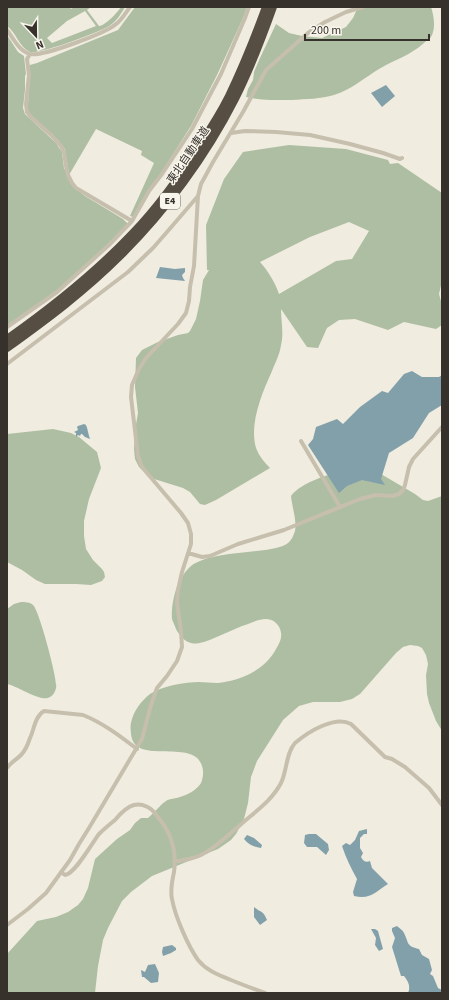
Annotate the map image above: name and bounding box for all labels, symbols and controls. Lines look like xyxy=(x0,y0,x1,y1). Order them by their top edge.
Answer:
north arrow xyxy=(16,16,56,56)
scale bar xyxy=(305,16,429,42)
text: 200 m xyxy=(311,22,341,39)
text: N xyxy=(33,36,46,53)
street label: 東北自動車道 xyxy=(163,123,213,187)
road number: E4 xyxy=(160,193,180,209)

